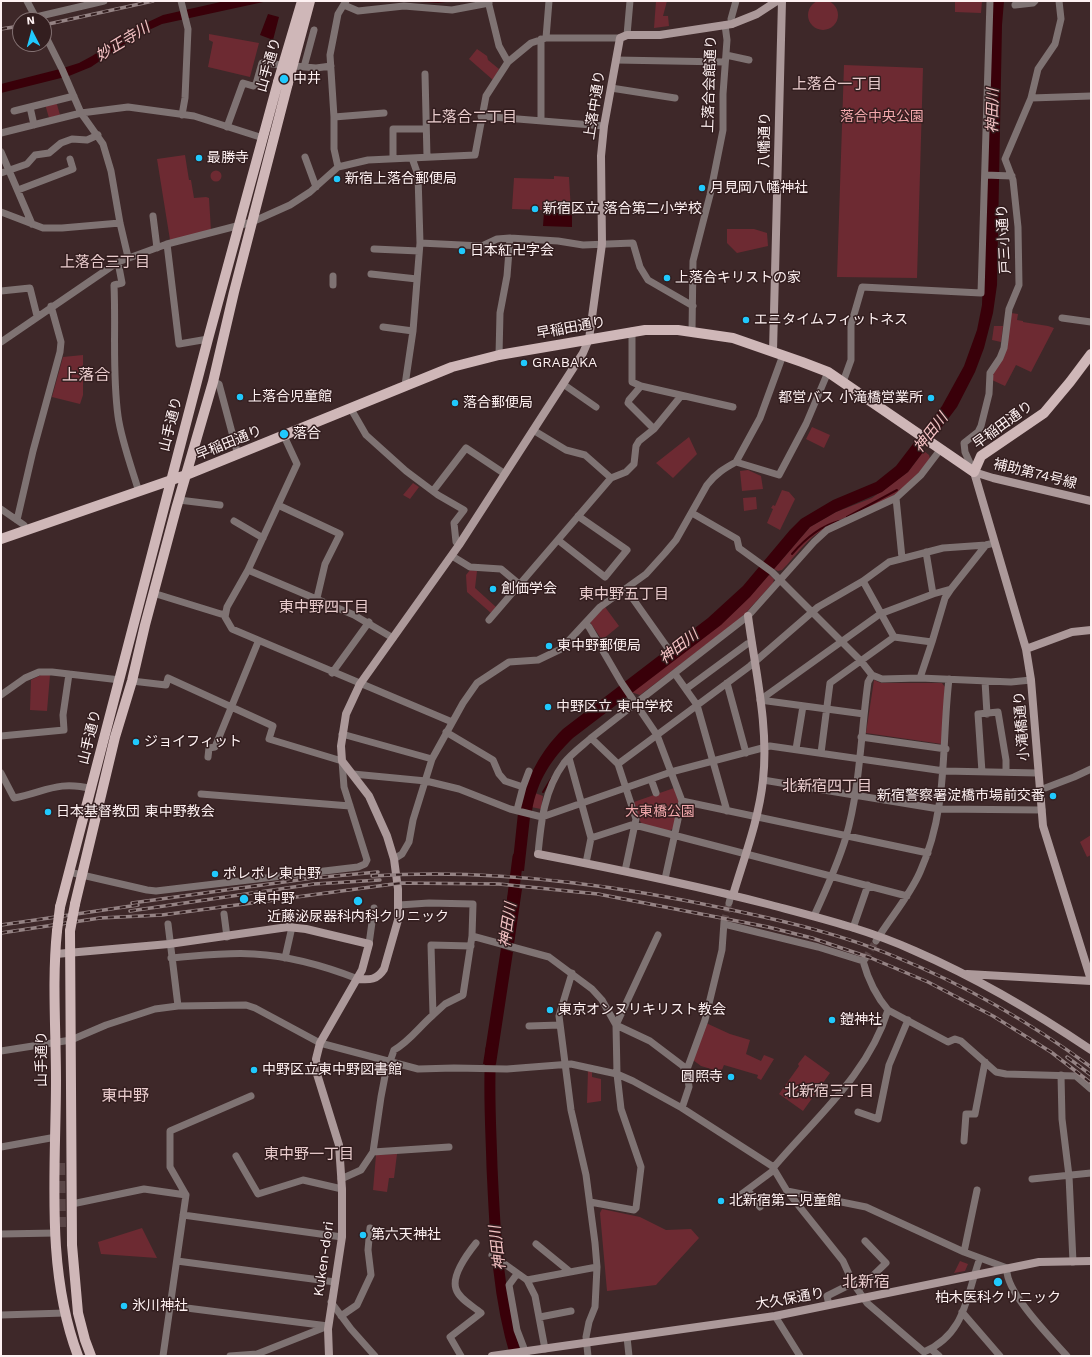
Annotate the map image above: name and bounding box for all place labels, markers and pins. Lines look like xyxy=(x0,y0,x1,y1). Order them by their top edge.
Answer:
place label: 中井 xyxy=(293,71,321,87)
marker: 中井 xyxy=(278,73,290,85)
place label: 最勝寺 xyxy=(207,150,249,166)
marker: 最勝寺 xyxy=(194,153,204,163)
place label: 新宿上落合郵便局 xyxy=(345,171,457,187)
marker: 新宿上落合郵便局 xyxy=(332,174,342,184)
place label: 月見岡八幡神社 xyxy=(710,180,808,196)
marker: 月見岡八幡神社 xyxy=(697,183,707,193)
place label: 新宿区立 落合第二小学校 xyxy=(543,201,702,217)
marker: 新宿区立 落合第二小学校 xyxy=(530,204,540,214)
place label: 日本紅卍字会 xyxy=(470,243,554,259)
marker: 日本紅卍字会 xyxy=(457,246,467,256)
place label: 上落合キリストの家 xyxy=(675,270,801,286)
marker: 上落合キリストの家 xyxy=(662,273,672,283)
place label: エニタイムフィットネス xyxy=(754,312,908,328)
marker: エニタイムフィットネス xyxy=(741,315,751,325)
place label: GRABAKA xyxy=(532,355,597,371)
marker: GRABAKA xyxy=(519,358,529,368)
place label: 上落合児童館 xyxy=(248,389,332,405)
place label: 都営バス 小滝橋営業所 xyxy=(778,390,923,406)
marker: 上落合児童館 xyxy=(235,392,245,402)
marker: 都営バス 小滝橋営業所 xyxy=(926,393,936,403)
place label: 落合郵便局 xyxy=(463,395,533,411)
marker: 落合郵便局 xyxy=(450,398,460,408)
place label: 落合 xyxy=(293,426,321,442)
marker: 落合 xyxy=(278,428,290,440)
place label: 創価学会 xyxy=(501,581,557,597)
marker: 創価学会 xyxy=(488,584,498,594)
place label: 東中野郵便局 xyxy=(557,638,641,654)
marker: 東中野郵便局 xyxy=(544,641,554,651)
place label: 中野区立 東中学校 xyxy=(556,699,673,715)
marker: 中野区立 東中学校 xyxy=(543,702,553,712)
place label: ジョイフィット xyxy=(144,734,242,750)
marker: ジョイフィット xyxy=(131,737,141,747)
place label: 新宿警察署淀橋市場前交番 xyxy=(877,788,1045,804)
marker: 新宿警察署淀橋市場前交番 xyxy=(1048,791,1058,801)
place label: 日本基督教団 東中野教会 xyxy=(56,804,215,820)
marker: 日本基督教団 東中野教会 xyxy=(43,807,53,817)
place label: ポレポレ東中野 xyxy=(223,866,321,882)
marker: ポレポレ東中野 xyxy=(210,869,220,879)
place label: 東中野 xyxy=(253,891,295,907)
marker: 東中野 xyxy=(238,893,250,905)
marker: 近藤泌尿器科内科クリニック xyxy=(352,895,364,907)
place label: 近藤泌尿器科内科クリニック xyxy=(267,909,449,925)
place label: 東京オンヌリキリスト教会 xyxy=(558,1002,726,1018)
marker: 東京オンヌリキリスト教会 xyxy=(545,1005,555,1015)
place label: 鎧神社 xyxy=(840,1012,882,1028)
marker: 鎧神社 xyxy=(827,1015,837,1025)
place label: 中野区立東中野図書館 xyxy=(262,1062,402,1078)
marker: 中野区立東中野図書館 xyxy=(249,1065,259,1075)
place label: 圓照寺 xyxy=(681,1069,723,1085)
marker: 圓照寺 xyxy=(726,1072,736,1082)
place label: 北新宿第二児童館 xyxy=(729,1193,841,1209)
marker: 北新宿第二児童館 xyxy=(716,1196,726,1206)
place label: 第六天神社 xyxy=(371,1227,441,1243)
marker: 第六天神社 xyxy=(358,1230,368,1240)
marker: 柏木医科クリニック xyxy=(992,1276,1004,1288)
place label: 柏木医科クリニック xyxy=(935,1290,1061,1306)
place label: 氷川神社 xyxy=(132,1298,188,1314)
marker: 氷川神社 xyxy=(119,1301,129,1311)

